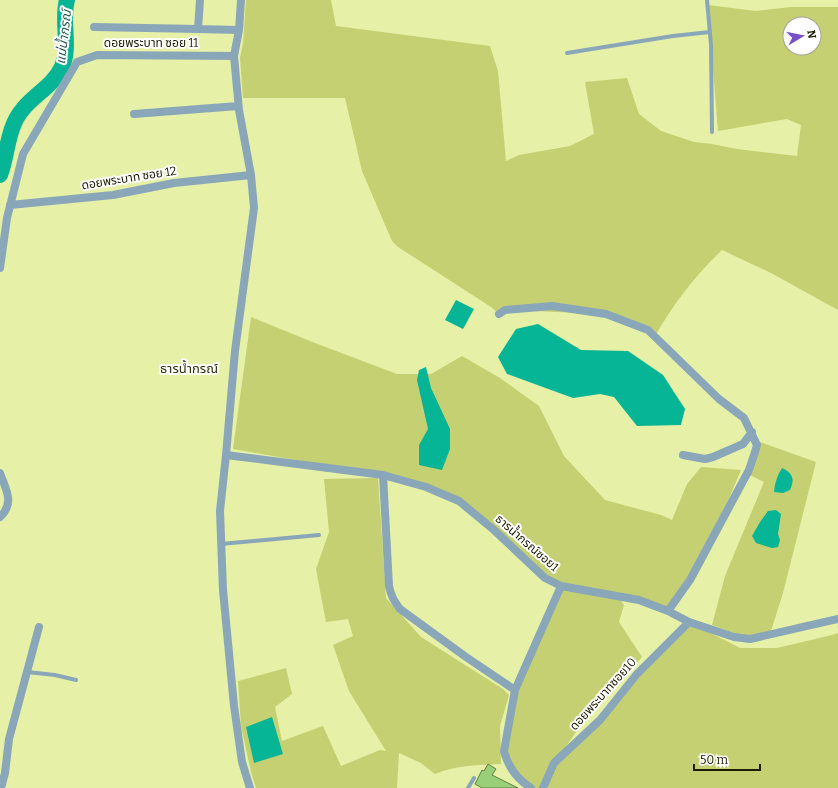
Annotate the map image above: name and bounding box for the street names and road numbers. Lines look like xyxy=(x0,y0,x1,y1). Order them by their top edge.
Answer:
street label: ดอยพระบาท ซอย 11 xyxy=(104,36,198,50)
street label: ดอยพระบาท ซอย 12 xyxy=(81,164,177,192)
street label: ธารน้ำกรณ์ซอย1 xyxy=(493,510,563,574)
street label: ดอยพระบาทซอย10 xyxy=(567,655,639,733)

